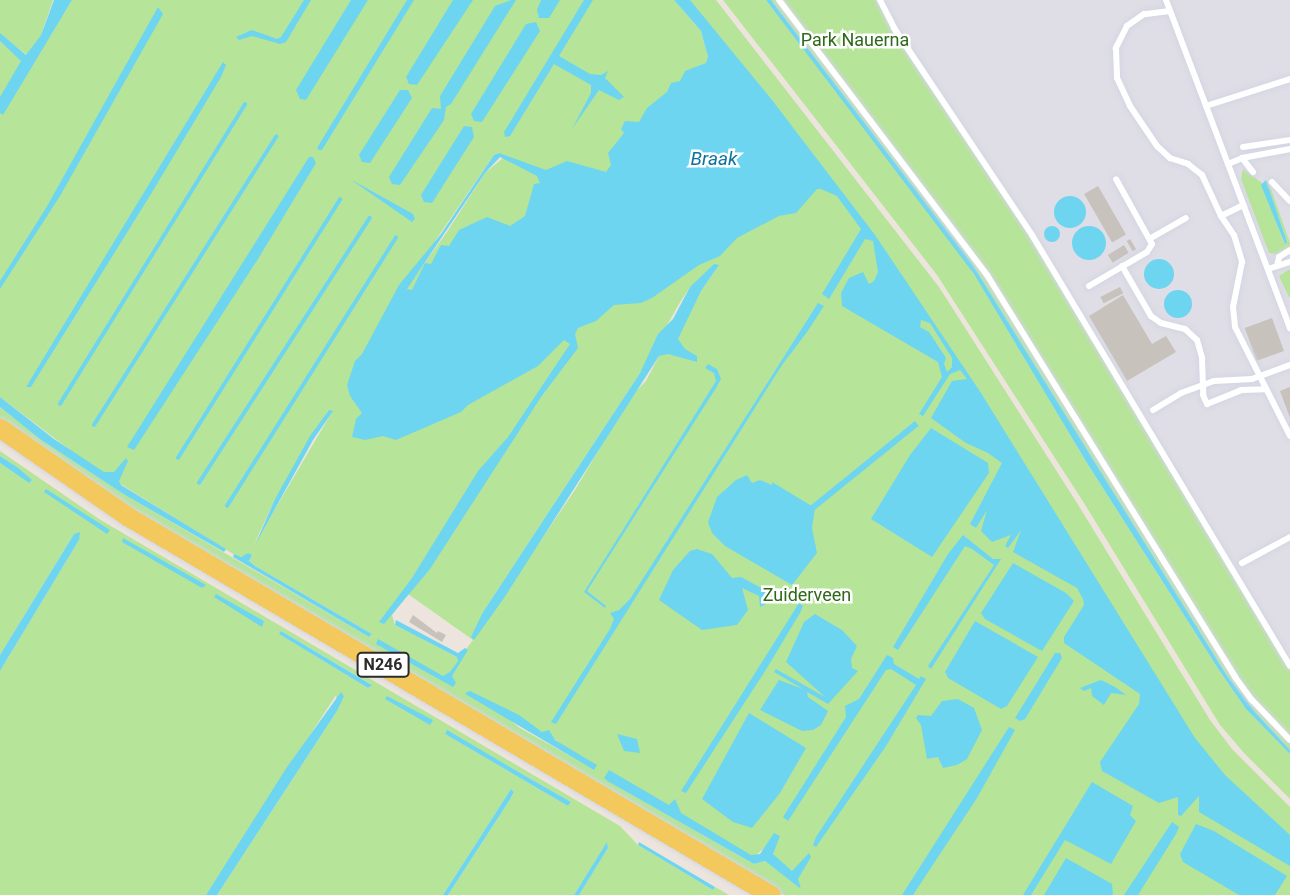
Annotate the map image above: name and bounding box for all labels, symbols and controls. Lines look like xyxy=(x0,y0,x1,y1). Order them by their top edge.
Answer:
park label: Park Nauerna xyxy=(801,29,909,51)
water label: Braak xyxy=(691,148,737,170)
park label: Zuiderveen xyxy=(763,584,851,606)
road number: N246 xyxy=(355,652,411,678)

